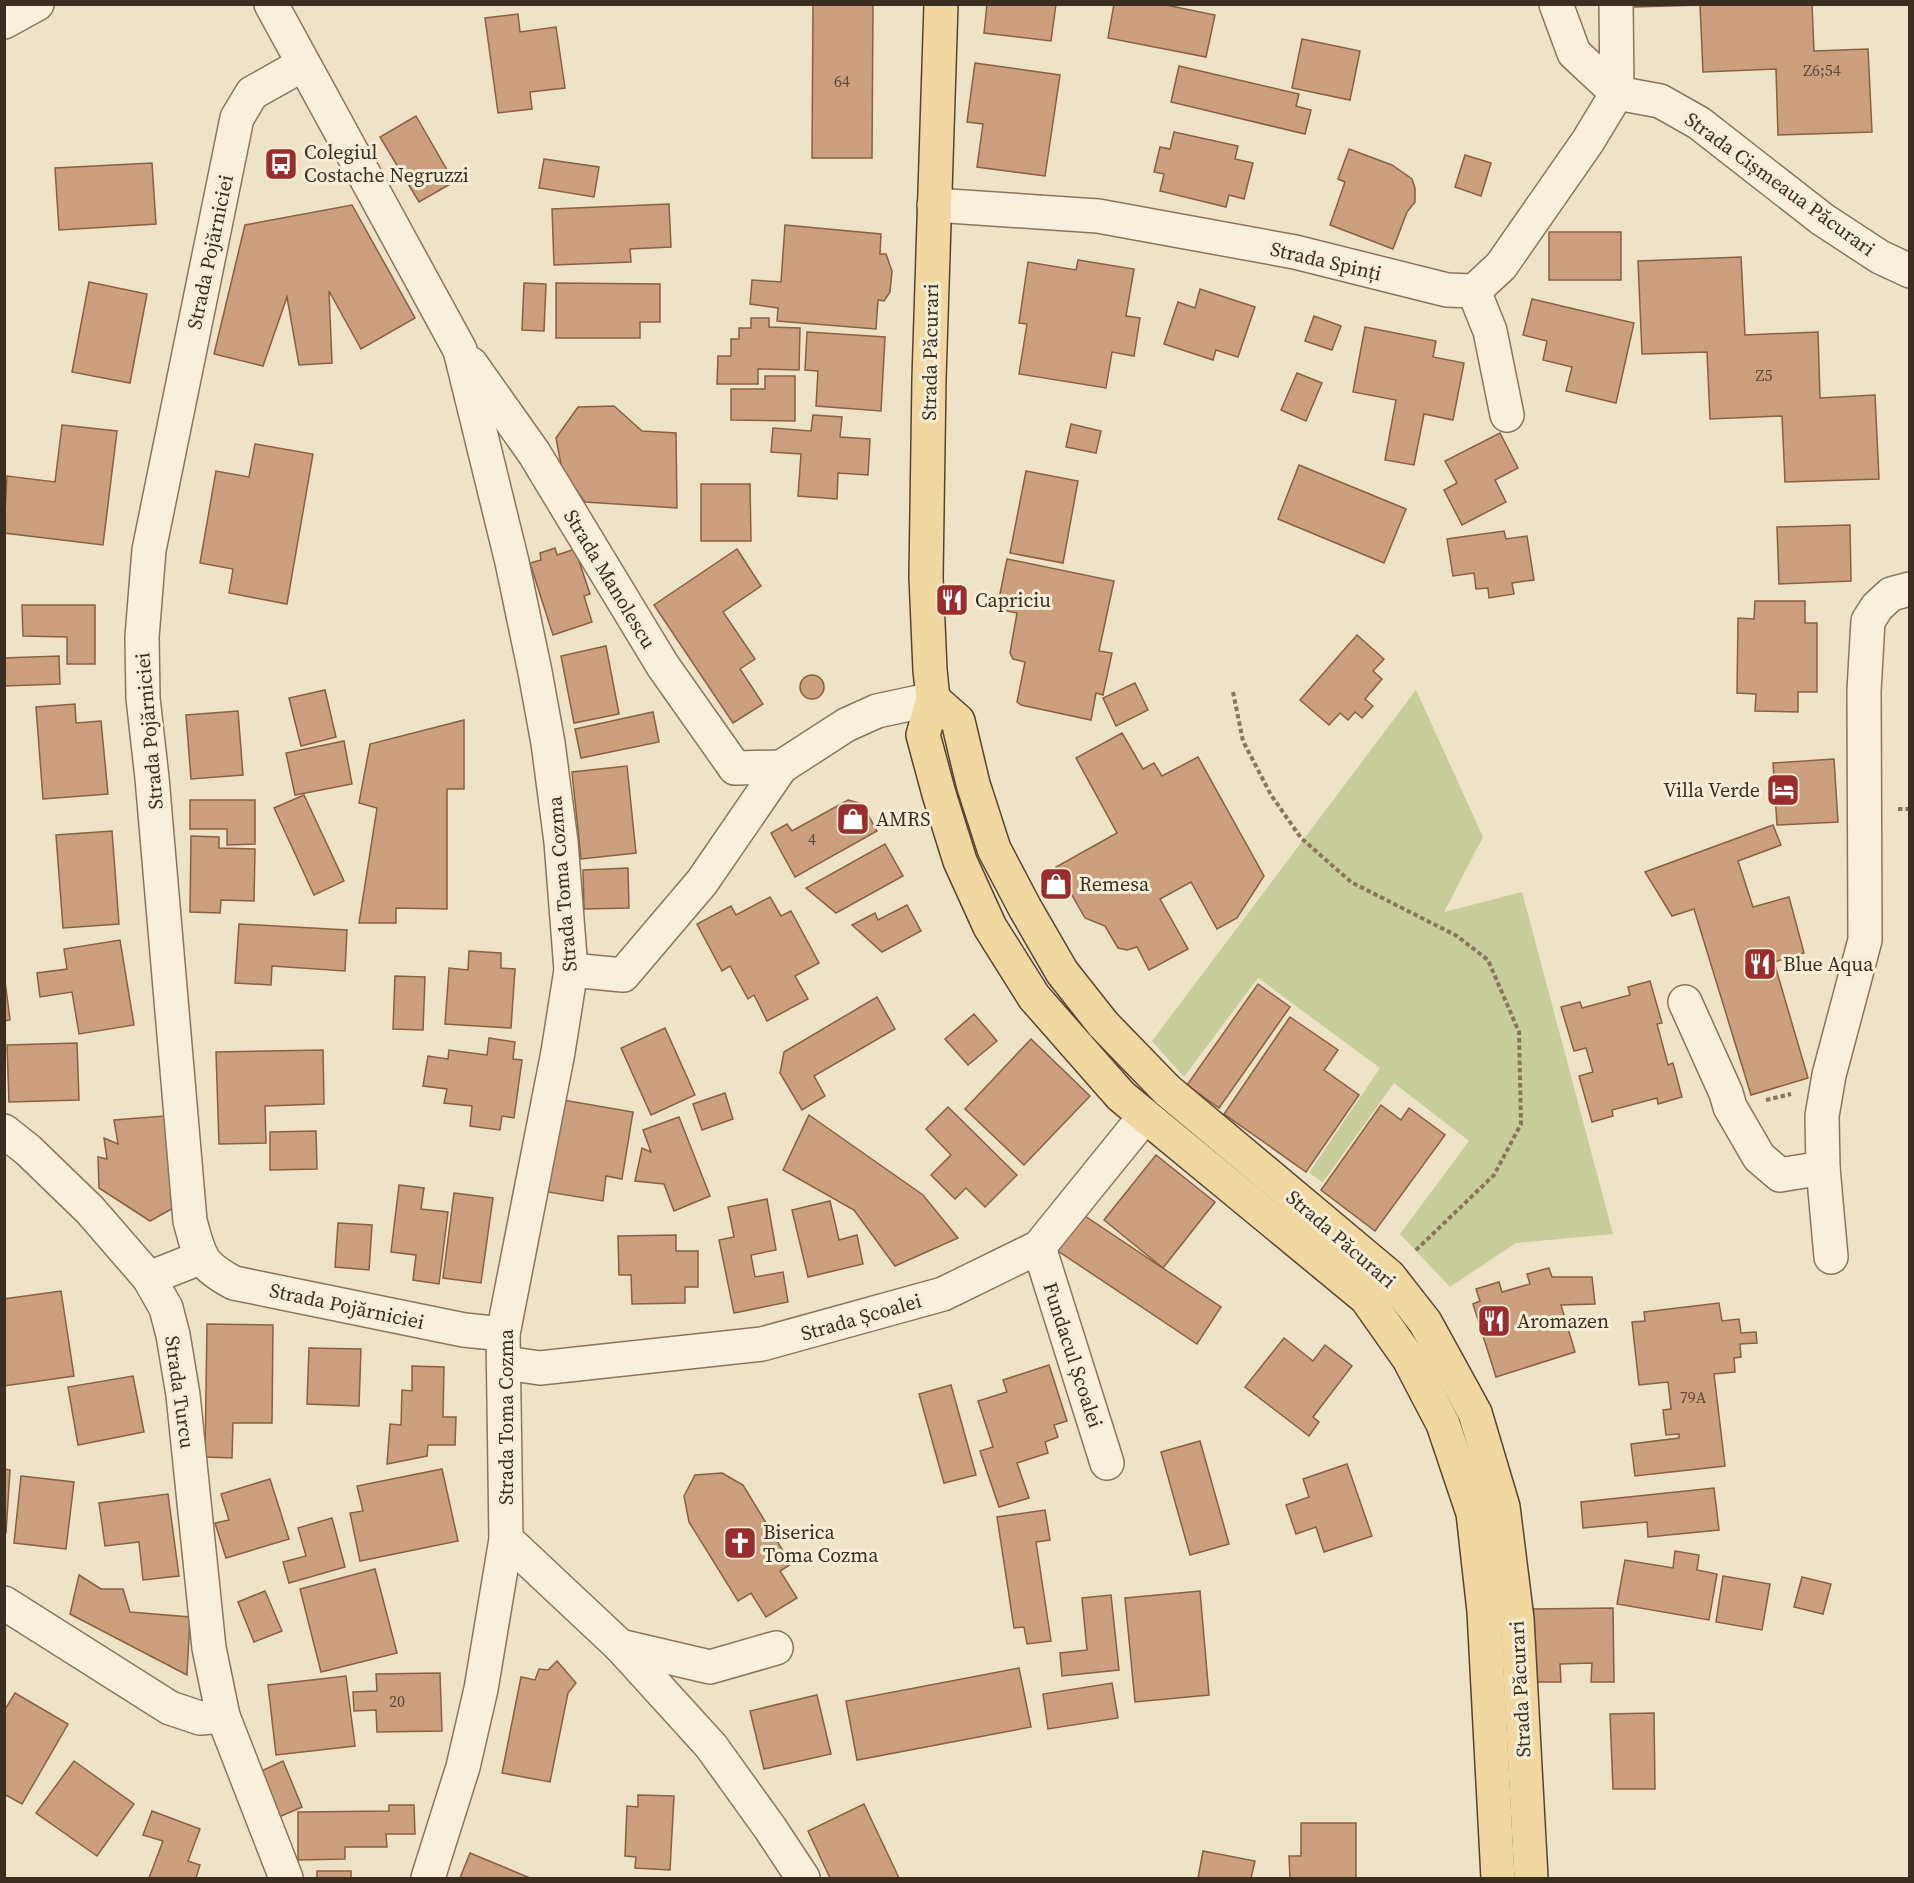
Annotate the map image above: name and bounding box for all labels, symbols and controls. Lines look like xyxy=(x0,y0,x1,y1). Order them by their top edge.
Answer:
house number: Z6;54 xyxy=(1803,59,1841,81)
house number: 64 xyxy=(834,70,850,92)
street label: Strada Cișmeaua Păcurari xyxy=(1679,105,1881,263)
place label: Colegiul Costache Negruzzi xyxy=(304,138,469,189)
bus stop icon: Colegiul Costache Negruzzi xyxy=(263,146,299,182)
street label: Strada Pojărniciei xyxy=(180,172,240,332)
street label: Strada Spinți xyxy=(1268,235,1384,287)
street label: Strada Păcurari xyxy=(915,283,945,421)
house number: Z5 xyxy=(1756,364,1772,386)
street label: Strada Manolescu xyxy=(557,504,663,654)
restaurant icon: Capriciu xyxy=(934,582,970,618)
place label: Capriciu xyxy=(975,586,1051,614)
street label: Strada Pojărniciei xyxy=(128,651,170,811)
hotel icon: Villa Verde xyxy=(1765,772,1801,808)
place label: Villa Verde xyxy=(1663,776,1760,804)
street label: Strada Toma Cozma xyxy=(540,794,584,973)
shop icon: AMRS xyxy=(835,801,871,837)
place label: AMRS xyxy=(876,805,930,833)
house number: 4 xyxy=(808,828,816,850)
shop icon: Remesa xyxy=(1038,866,1074,902)
place label: Remesa xyxy=(1079,870,1150,898)
restaurant icon: Blue Aqua xyxy=(1742,946,1778,982)
place label: Blue Aqua xyxy=(1783,950,1874,978)
street label: Strada Păcurari xyxy=(1280,1183,1402,1295)
street label: Strada Pojărniciei xyxy=(267,1276,427,1336)
street label: Fundacul Școalei xyxy=(1036,1279,1110,1431)
street label: Strada Școalei xyxy=(797,1286,925,1348)
restaurant icon: Aromazen xyxy=(1476,1303,1512,1339)
place label: Aromazen xyxy=(1517,1307,1609,1335)
street label: Strada Toma Cozma xyxy=(492,1328,520,1505)
street label: Strada Turcu xyxy=(158,1334,202,1450)
house number: 79A xyxy=(1680,1386,1707,1408)
place label: Biserica Toma Cozma xyxy=(763,1518,879,1569)
church icon: Biserica Toma Cozma xyxy=(722,1525,758,1561)
street label: Strada Păcurari xyxy=(1502,1620,1538,1758)
house number: 20 xyxy=(389,1690,405,1712)

